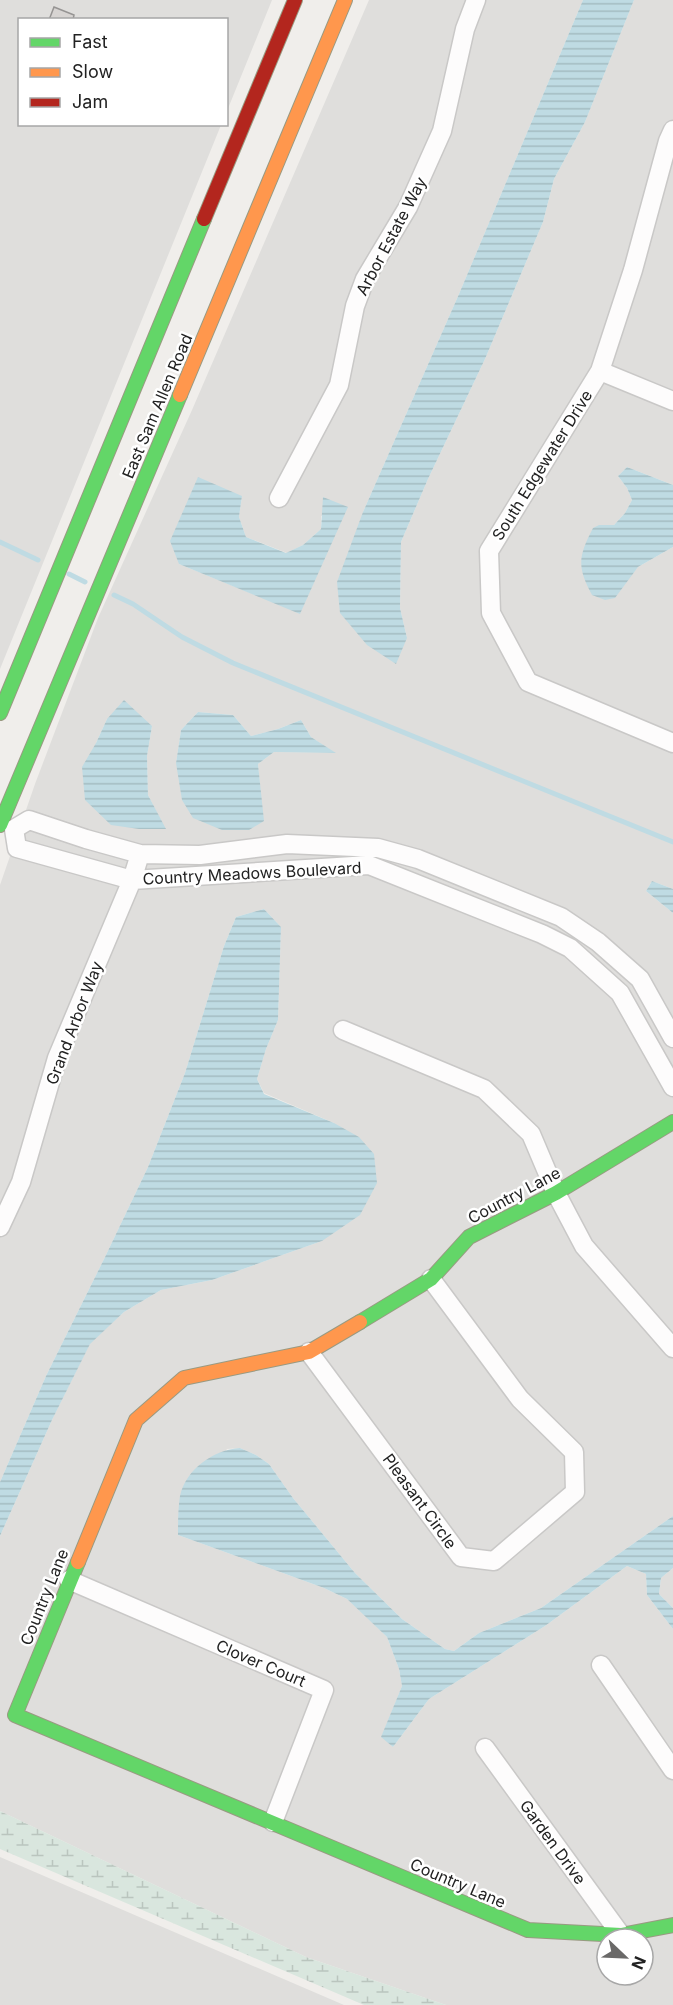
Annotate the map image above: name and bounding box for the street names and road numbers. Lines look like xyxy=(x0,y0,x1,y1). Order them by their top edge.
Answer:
street label: Arbor Estate Way xyxy=(351,173,431,299)
street label: East Sam Allen Road xyxy=(117,331,197,481)
street label: South Edgewater Drive xyxy=(488,386,596,544)
street label: Country Meadows Boulevard xyxy=(142,857,362,889)
street label: Grand Arbor Way xyxy=(41,958,107,1088)
street label: Country Lane xyxy=(464,1162,564,1228)
street label: Pleasant Circle xyxy=(379,1449,461,1553)
street label: Country Lane xyxy=(16,1546,72,1648)
street label: Clover Court xyxy=(213,1635,309,1691)
street label: Garden Drive xyxy=(516,1796,590,1888)
street label: Country Lane xyxy=(407,1854,509,1912)

